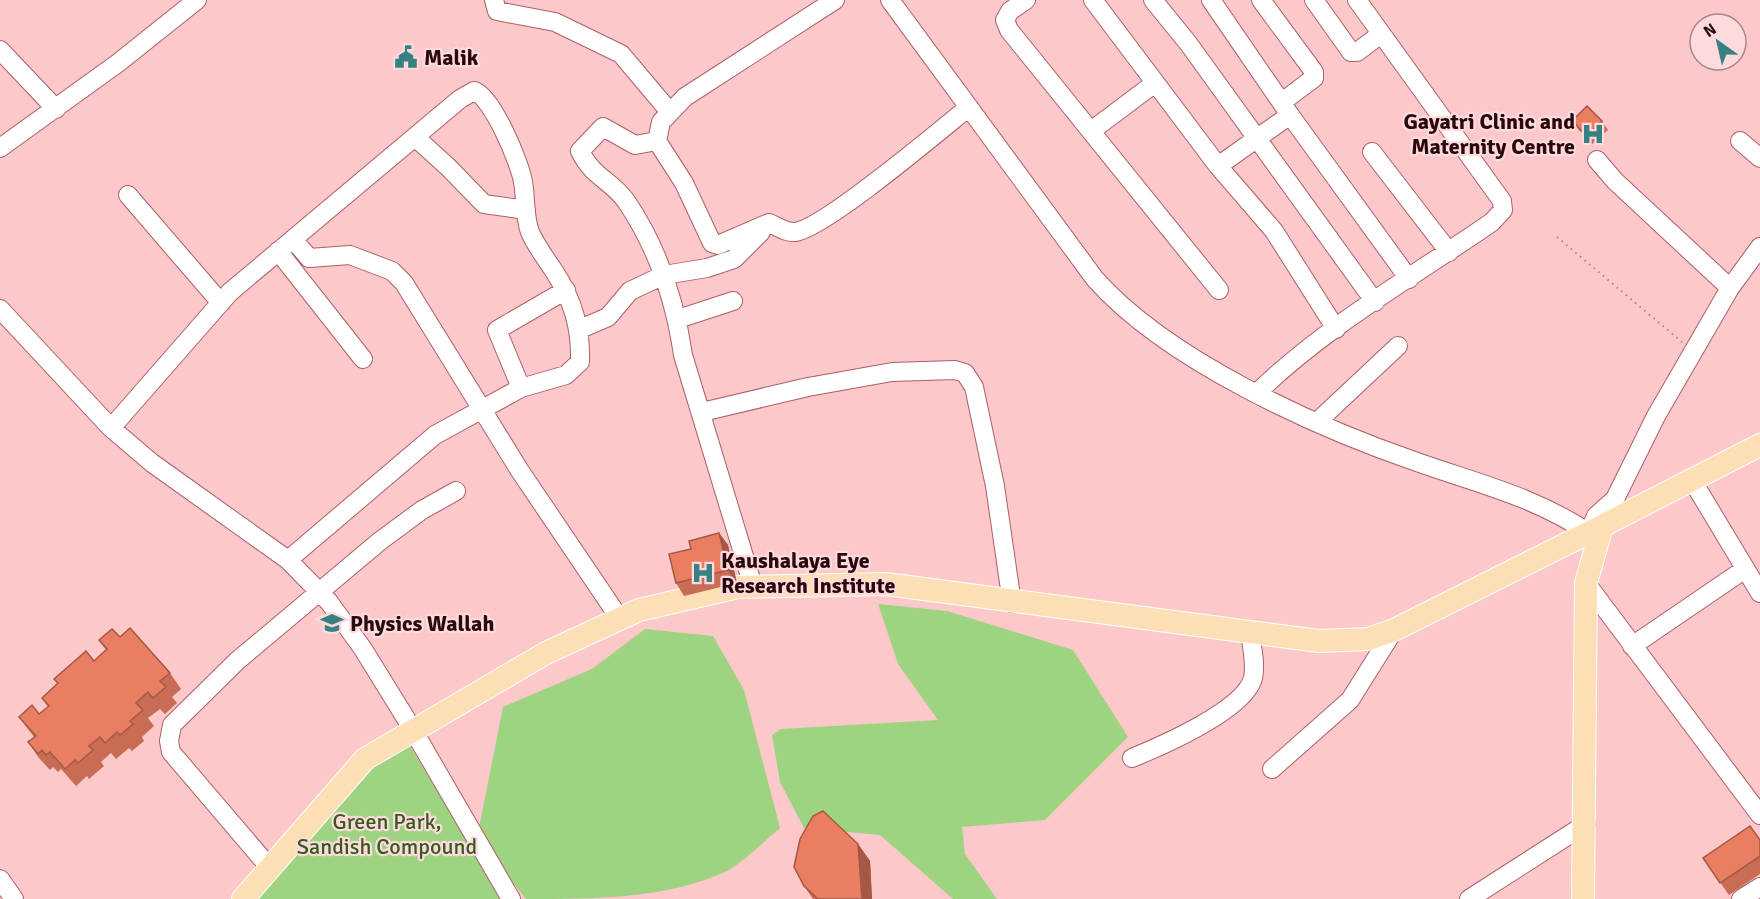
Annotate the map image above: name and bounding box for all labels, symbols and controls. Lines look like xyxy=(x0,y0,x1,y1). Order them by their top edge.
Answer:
north arrow xyxy=(1688,12,1748,72)
text: N xyxy=(1700,19,1720,42)
public building icon: Malik xyxy=(393,44,419,70)
place label: Malik xyxy=(424,44,479,71)
place label: Gayatri Clinic and Maternity Centre xyxy=(1403,108,1575,160)
hospital icon: Gayatri Clinic and Maternity Centre xyxy=(1580,121,1606,147)
place label: Kaushalaya Eye Research Institute xyxy=(721,547,896,599)
hospital icon: Kaushalaya Eye Research Institute xyxy=(690,560,716,586)
school or university icon: Physics Wallah xyxy=(319,610,345,636)
place label: Physics Wallah xyxy=(350,610,494,637)
park label: Green Park, Sandish Compound xyxy=(297,808,477,860)

